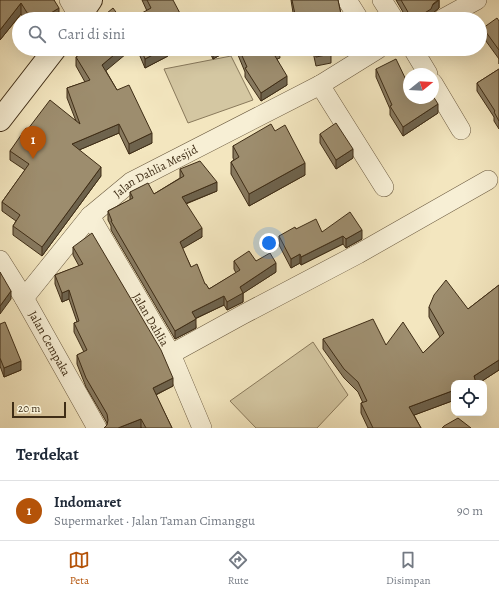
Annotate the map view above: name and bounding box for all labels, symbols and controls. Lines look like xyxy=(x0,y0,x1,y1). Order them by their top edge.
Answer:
search box xyxy=(12,12,487,56)
icon: search xyxy=(26,23,48,45)
text: Cari di sini xyxy=(58,24,125,44)
north arrow xyxy=(403,68,439,104)
pin: 1 xyxy=(20,126,46,159)
street label: Jalan Dahlia Mesjid xyxy=(110,141,201,201)
your location xyxy=(259,233,279,253)
street label: Jalan Dahlia xyxy=(129,290,173,349)
street label: Jalan Cempaka xyxy=(25,308,74,379)
map controls xyxy=(451,380,487,416)
button: locate xyxy=(451,380,487,416)
scale bar xyxy=(12,400,66,419)
text: 20 m xyxy=(18,401,40,416)
text: Terdekat xyxy=(16,443,79,466)
text: Indomaret xyxy=(54,492,121,512)
text: 1 xyxy=(27,502,31,519)
text: 90 m xyxy=(457,502,483,519)
text: Supermarket · Jalan Taman Cimanggu xyxy=(54,512,255,529)
tab: Peta xyxy=(68,549,90,588)
tab: Rute xyxy=(227,549,249,588)
tab: Disimpan xyxy=(386,549,431,588)

